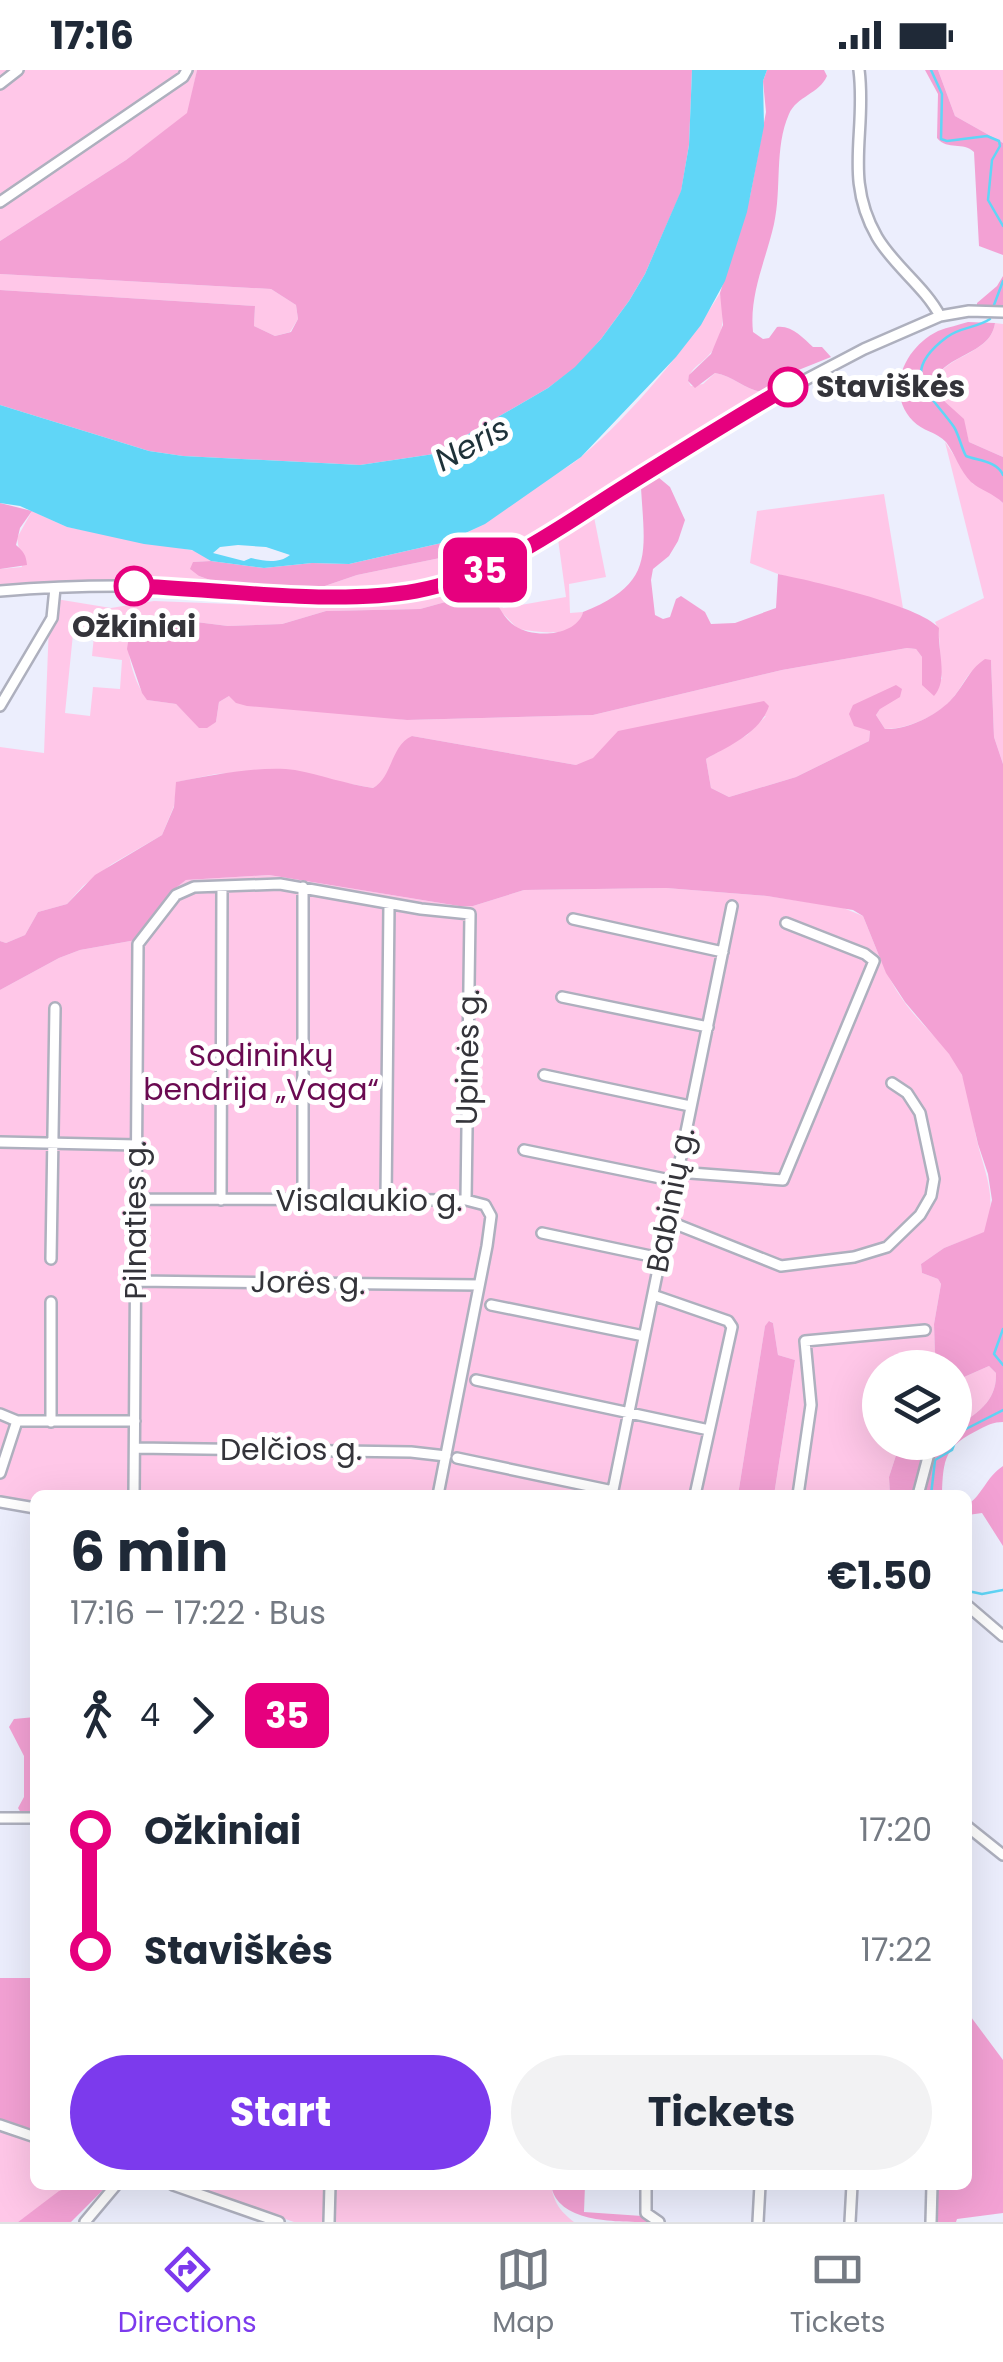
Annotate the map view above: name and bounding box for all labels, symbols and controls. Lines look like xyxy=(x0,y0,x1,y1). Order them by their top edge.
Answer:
text: 17:16 xyxy=(50,9,134,62)
place label: Staviškės xyxy=(816,365,965,408)
marker: Staviškės xyxy=(769,368,807,406)
water label: Neris xyxy=(426,405,517,482)
line badge: 35 xyxy=(440,538,530,602)
text: 35 xyxy=(463,546,507,595)
marker: Ožkiniai xyxy=(115,567,153,605)
place label: Ožkiniai xyxy=(72,605,196,648)
street label: Upinės g. xyxy=(445,989,490,1125)
park label: Sodininkų bendrija „Vaga“ xyxy=(143,1034,379,1111)
street label: Babinių g. xyxy=(635,1124,706,1276)
street label: Pilnaties g. xyxy=(114,1141,157,1299)
street label: Visalaukio g. xyxy=(275,1179,463,1222)
street label: Jorės g. xyxy=(250,1260,366,1305)
map controls xyxy=(862,1350,972,1460)
button: layers xyxy=(862,1350,972,1460)
street label: Delčios g. xyxy=(220,1428,362,1471)
text: 6 min xyxy=(70,1513,228,1590)
text: €1.50 xyxy=(827,1549,932,1602)
text: 17:16 – 17:22 · Bus xyxy=(70,1590,326,1635)
icon: walk xyxy=(70,1688,125,1743)
icon: forward xyxy=(175,1688,230,1743)
text: 35 xyxy=(265,1691,309,1740)
text: 4 xyxy=(140,1692,160,1737)
text: Ožkiniai xyxy=(144,1804,301,1857)
text: 17:20 xyxy=(859,1807,932,1852)
text: Staviškės xyxy=(144,1924,333,1977)
text: 17:22 xyxy=(861,1927,932,1972)
button: Start xyxy=(70,2055,491,2170)
button: Tickets xyxy=(511,2055,932,2170)
tab: Directions xyxy=(118,2242,257,2344)
tab: Map xyxy=(492,2242,554,2344)
tab: Tickets xyxy=(790,2242,885,2344)

